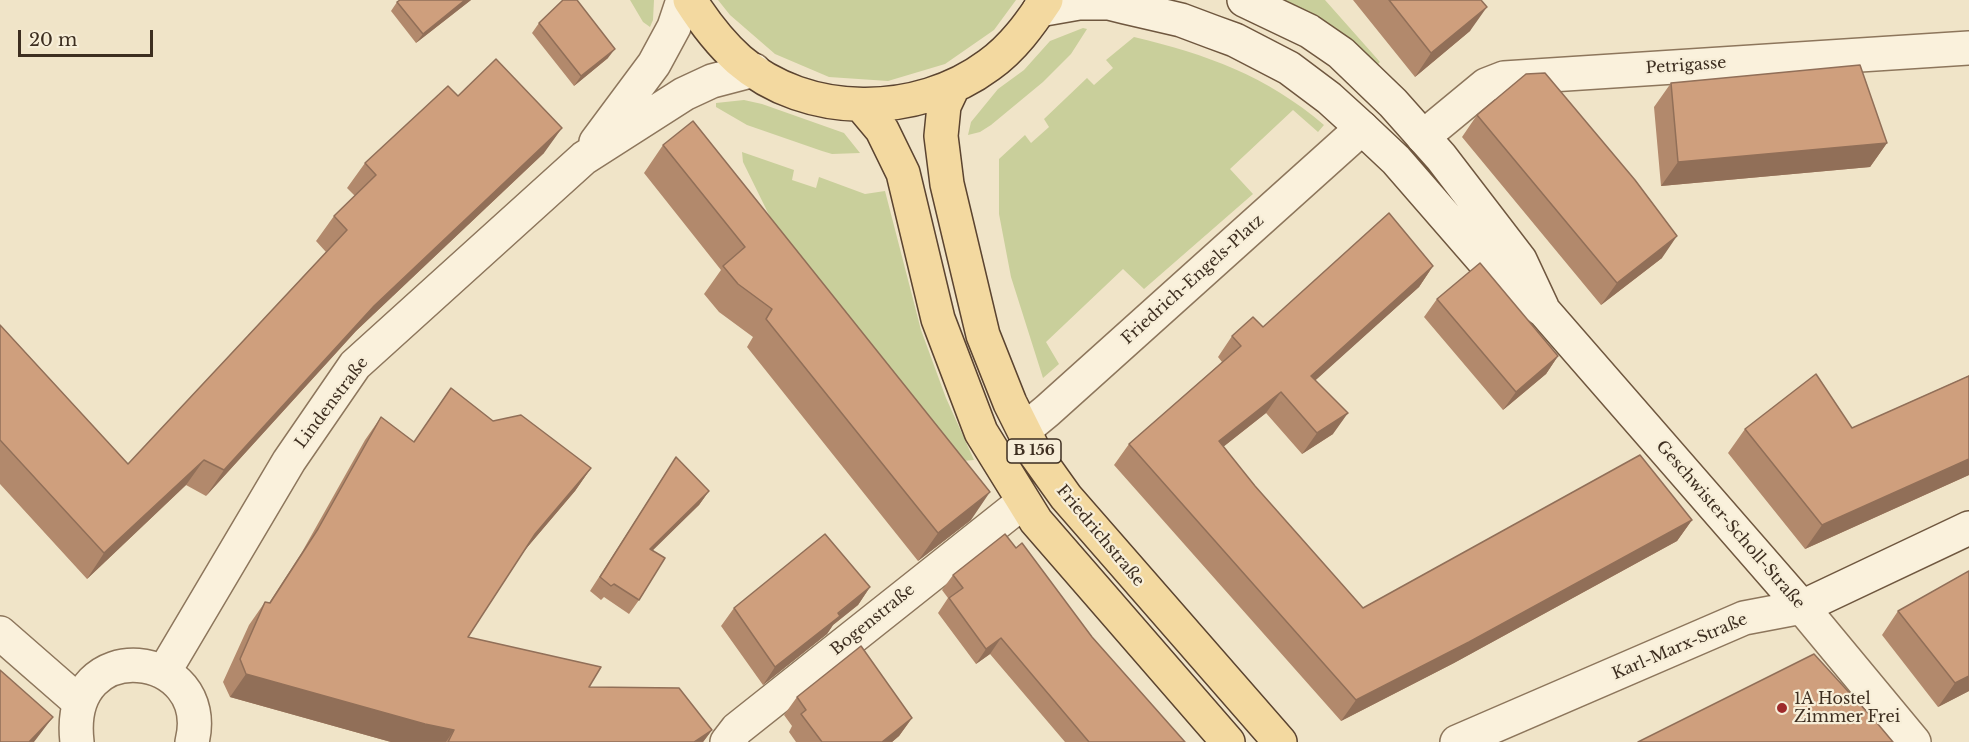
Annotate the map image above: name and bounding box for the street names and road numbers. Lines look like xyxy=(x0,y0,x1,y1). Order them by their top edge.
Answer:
street label: Petrigasse xyxy=(1645,54,1727,78)
street label: Friedrich-Engels-Platz xyxy=(1118,211,1268,349)
street label: Lindenstraße xyxy=(292,354,372,452)
street label: Geschwister-Scholl-Straße xyxy=(1652,437,1808,613)
road number: B 156 xyxy=(1007,439,1061,463)
street label: Friedrichstraße xyxy=(1052,481,1148,591)
street label: Bogenstraße xyxy=(827,580,919,660)
street label: Karl-Marx-Straße xyxy=(1610,610,1750,684)

